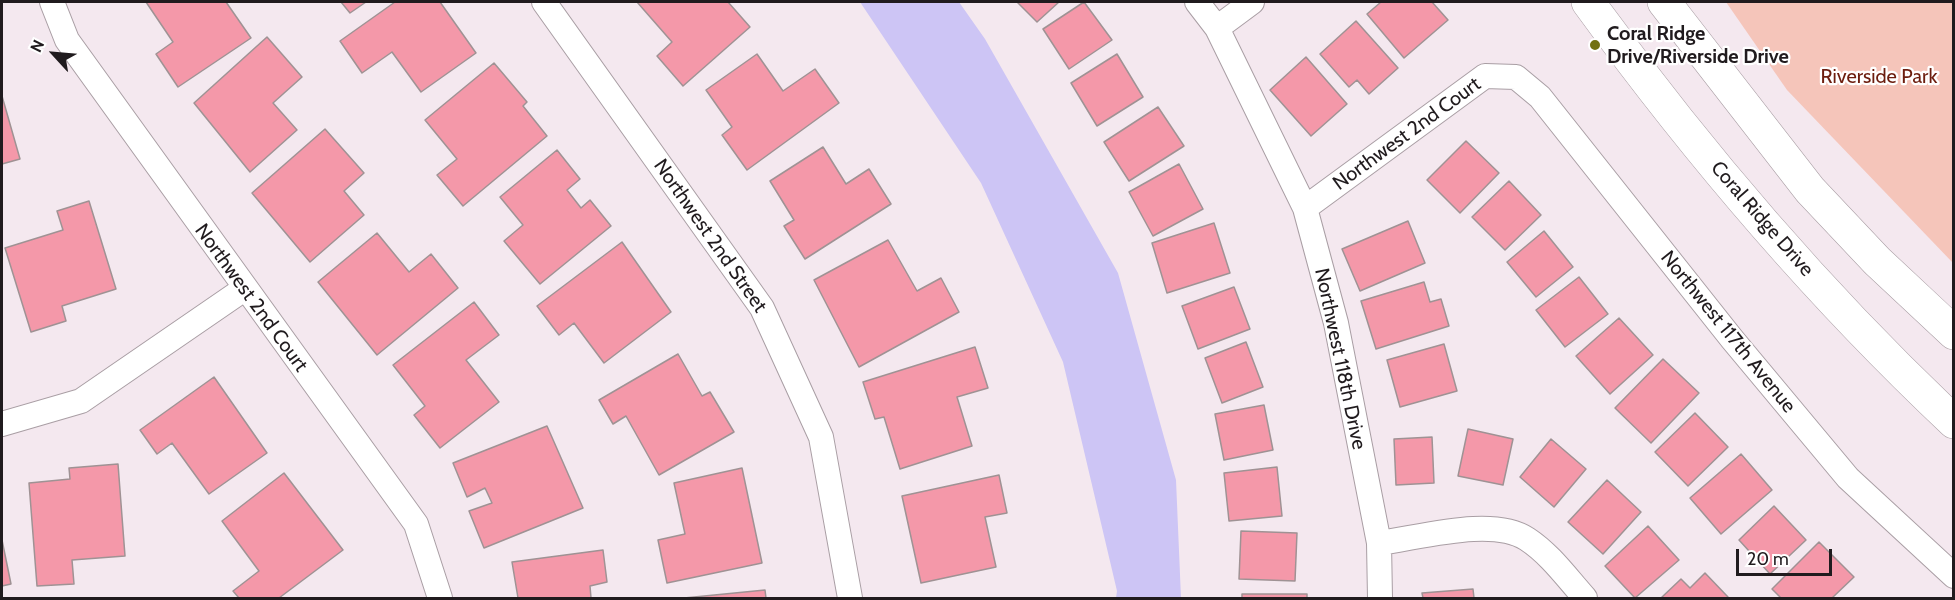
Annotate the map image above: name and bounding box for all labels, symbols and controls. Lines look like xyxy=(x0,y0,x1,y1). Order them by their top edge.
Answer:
place label: Coral Ridge Drive/Riverside Drive xyxy=(1607,22,1789,69)
north arrow xyxy=(24,24,84,84)
text: N xyxy=(26,37,48,55)
marker: Coral Ridge Drive/Riverside Drive xyxy=(1588,38,1602,52)
park label: Riverside Park xyxy=(1821,65,1937,89)
street label: Northwest 2nd Court xyxy=(1329,72,1485,196)
street label: Northwest 2nd Street xyxy=(648,155,772,317)
street label: Coral Ridge Drive xyxy=(1705,156,1819,282)
street label: Northwest 2nd Court xyxy=(189,220,313,376)
street label: Northwest 117th Avenue xyxy=(1655,246,1801,418)
street label: Northwest 118th Drive xyxy=(1309,266,1371,452)
scale bar xyxy=(1739,537,1835,575)
text: 20 m xyxy=(1747,548,1789,570)

